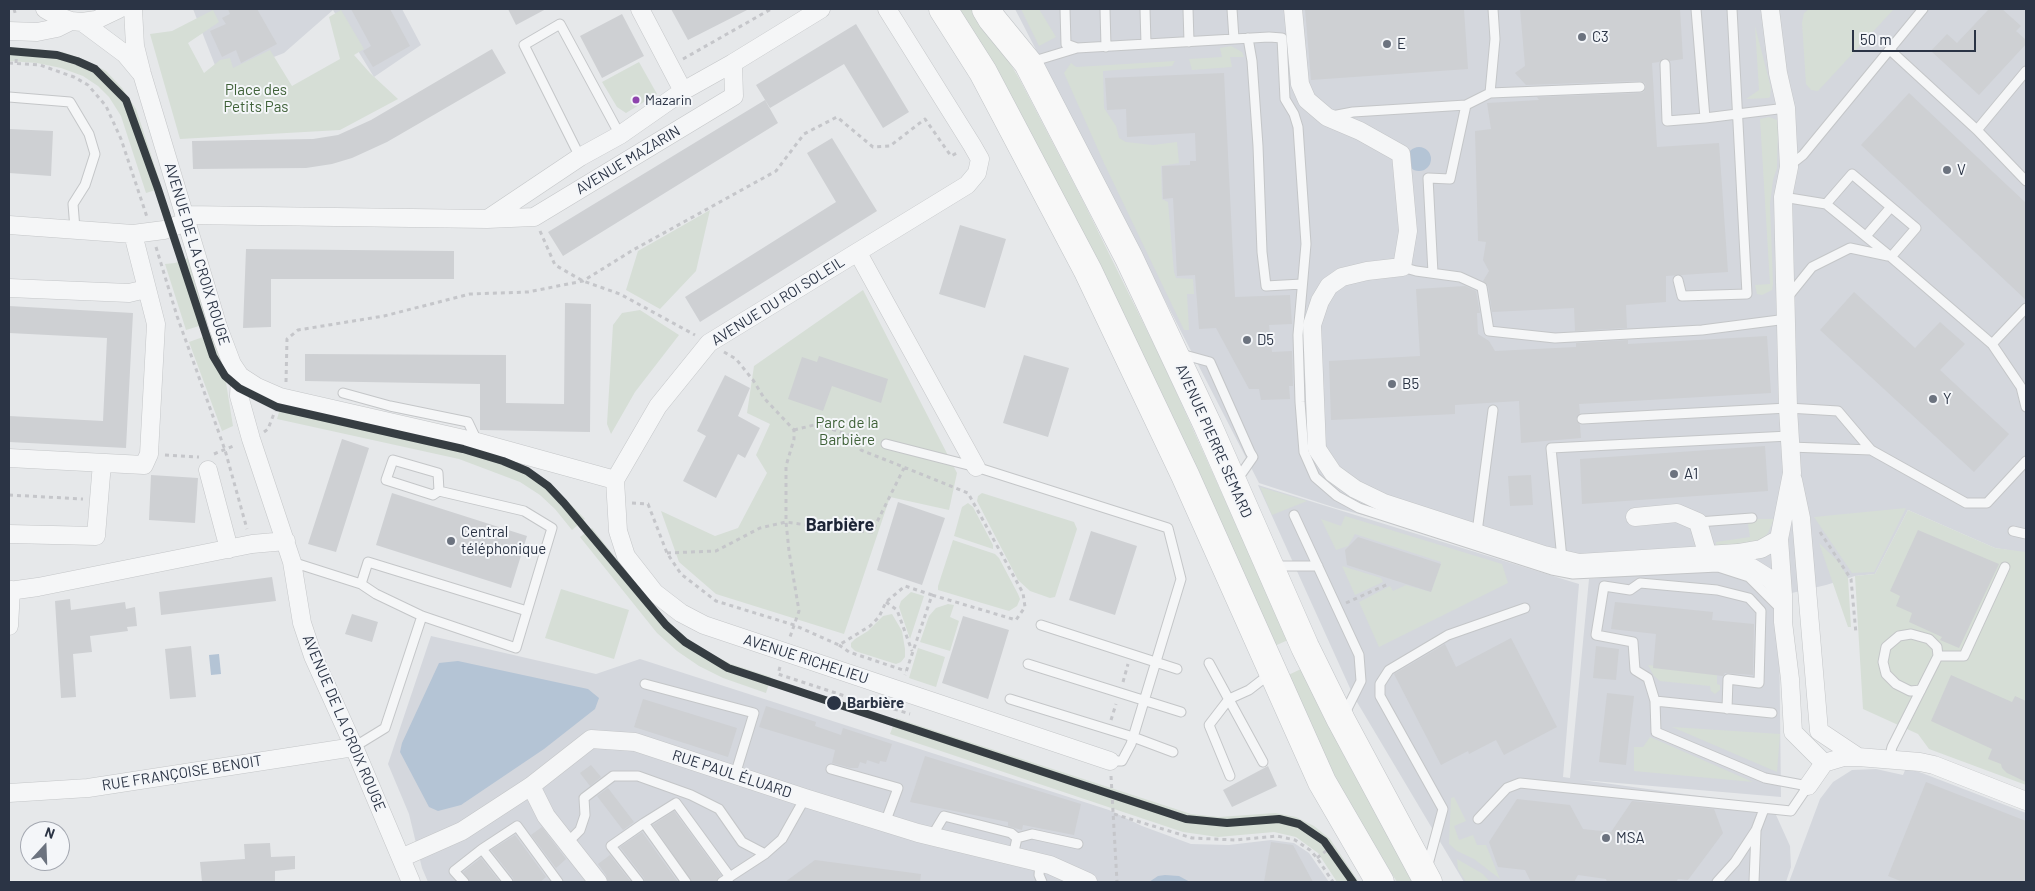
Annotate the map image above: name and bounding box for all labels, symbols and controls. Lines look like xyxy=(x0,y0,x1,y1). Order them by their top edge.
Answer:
scale bar xyxy=(1855,20,1979,52)
place label: C3 xyxy=(1592,28,1609,46)
text: 50 m xyxy=(1860,30,1892,48)
marker: C3 xyxy=(1576,31,1588,43)
place label: E xyxy=(1397,35,1406,53)
marker: E xyxy=(1381,38,1393,50)
park label: Place des Petits Pas xyxy=(223,81,289,116)
place label: Mazarin xyxy=(645,92,692,108)
marker: Mazarin xyxy=(631,95,641,105)
street label: AVENUE MAZARIN xyxy=(572,122,684,198)
street label: AVENUE DE LA CROIX ROUGE xyxy=(161,160,233,348)
place label: V xyxy=(1957,161,1966,179)
marker: V xyxy=(1941,164,1953,176)
street label: AVENUE DU ROI SOLEIL xyxy=(708,253,848,349)
place label: D5 xyxy=(1257,331,1274,349)
marker: D5 xyxy=(1241,334,1253,346)
street label: AVENUE PIERRE SEMARD xyxy=(1172,361,1256,521)
place label: B5 xyxy=(1402,375,1419,393)
marker: B5 xyxy=(1386,378,1398,390)
place label: Y xyxy=(1943,390,1952,408)
marker: Y xyxy=(1927,393,1939,405)
park label: Parc de la Barbière xyxy=(816,414,878,449)
place label: A1 xyxy=(1684,465,1698,483)
marker: A1 xyxy=(1668,468,1680,480)
district label: Barbière xyxy=(806,514,874,536)
place label: Central téléphonique xyxy=(461,523,546,558)
marker: Central téléphonique xyxy=(445,535,457,547)
street label: AVENUE RICHELIEU xyxy=(741,630,871,688)
street label: AVENUE DE LA CROIX ROUGE xyxy=(299,632,389,814)
marker: Barbière xyxy=(825,694,843,712)
place label: Barbière xyxy=(847,694,904,712)
street label: RUE PAUL ÉLUARD xyxy=(670,746,794,802)
street label: RUE FRANÇOISE BENOIT xyxy=(101,751,263,795)
north arrow xyxy=(20,821,70,871)
text: N xyxy=(43,823,57,842)
place label: MSA xyxy=(1616,829,1645,847)
marker: MSA xyxy=(1600,832,1612,844)

